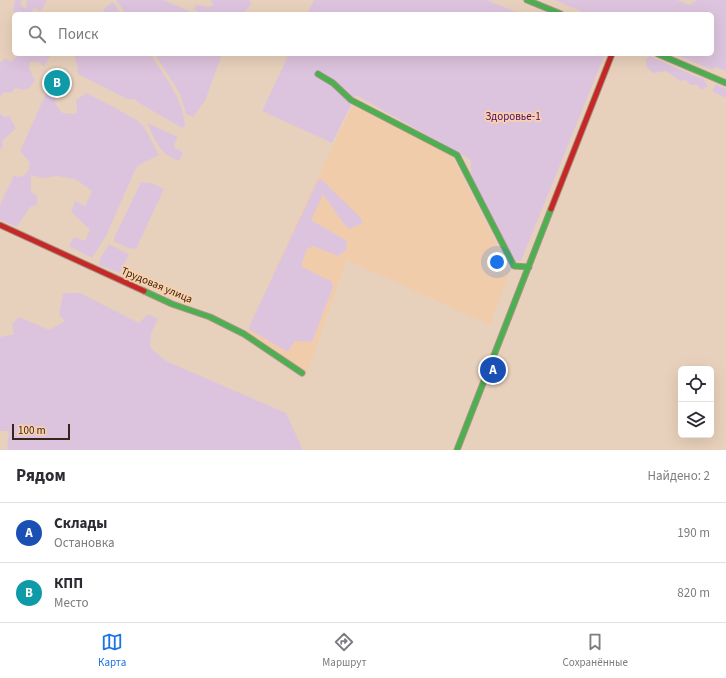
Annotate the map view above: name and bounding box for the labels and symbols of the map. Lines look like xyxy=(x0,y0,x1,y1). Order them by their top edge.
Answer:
pin: B xyxy=(44,68,70,98)
park label: Здоровье-1 xyxy=(485,109,541,124)
your location xyxy=(487,252,507,272)
street label: Трудовая улица xyxy=(119,263,195,307)
pin: A xyxy=(480,355,506,385)
scale bar xyxy=(12,422,70,441)

